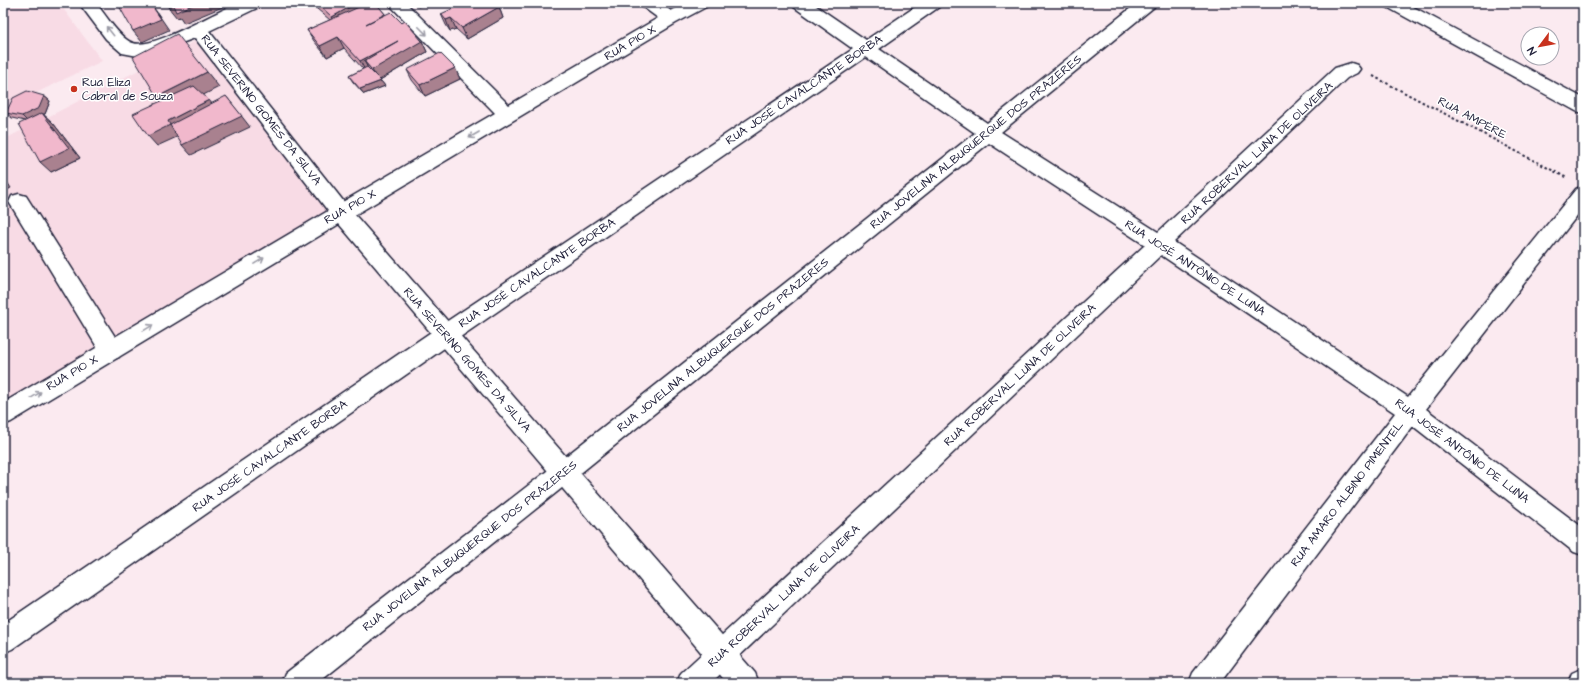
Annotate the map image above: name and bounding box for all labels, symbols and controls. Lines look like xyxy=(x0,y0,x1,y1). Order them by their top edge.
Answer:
street label: RUA PIO X xyxy=(601,21,659,65)
one-way arrow xyxy=(105,26,114,37)
one-way arrow xyxy=(418,26,428,36)
north arrow xyxy=(1520,26,1560,66)
street label: RUA SEVERINO GOMES DA SILVA xyxy=(197,31,326,189)
street label: RUA JOSÉ CAVALCANTE BORBA xyxy=(722,31,886,149)
text: N xyxy=(1524,44,1540,58)
street label: RUA JOVELINA ALBUQUERQUE DOS PRAZERES xyxy=(866,51,1086,233)
place label: Rua Eliza Cabral de Souza xyxy=(82,74,173,105)
street label: RUA ROBERVAL LUNA DE OLIVEIRA xyxy=(1177,78,1337,228)
marker: Rua Eliza Cabral de Souza xyxy=(69,84,79,94)
street label: RUA AMPÉRE xyxy=(1435,93,1509,143)
one-way arrow xyxy=(468,131,480,139)
street label: RUA PIO X xyxy=(321,185,379,229)
street label: RUA JOSÉ CAVALCANTE BORBA xyxy=(455,214,619,332)
street label: RUA JOSÉ ANTÔNIO DE LUNA xyxy=(1121,216,1269,320)
street label: RUA JOVELINA ALBUQUERQUE DOS PRAZERES xyxy=(613,254,833,436)
one-way arrow xyxy=(253,257,265,265)
street label: RUA SEVERINO GOMES DA SILVA xyxy=(399,284,535,436)
street label: RUA ROBERVAL LUNA DE OLIVEIRA xyxy=(940,300,1100,450)
one-way arrow xyxy=(142,324,153,332)
street label: RUA PIO X xyxy=(43,351,101,395)
one-way arrow xyxy=(30,391,41,399)
street label: RUA JOSÉ ANTÔNIO DE LUNA xyxy=(1391,395,1533,508)
street label: RUA JOSÉ CAVALCANTE BORBA xyxy=(189,396,351,516)
street label: RUA AMARO ALBINO PIMENTEL xyxy=(1287,417,1408,570)
street label: RUA JOVELINA ALBUQUERQUE DOS PRAZERES xyxy=(359,456,581,635)
street label: RUA ROBERVAL LUNA DE OLIVEIRA xyxy=(704,521,864,671)

